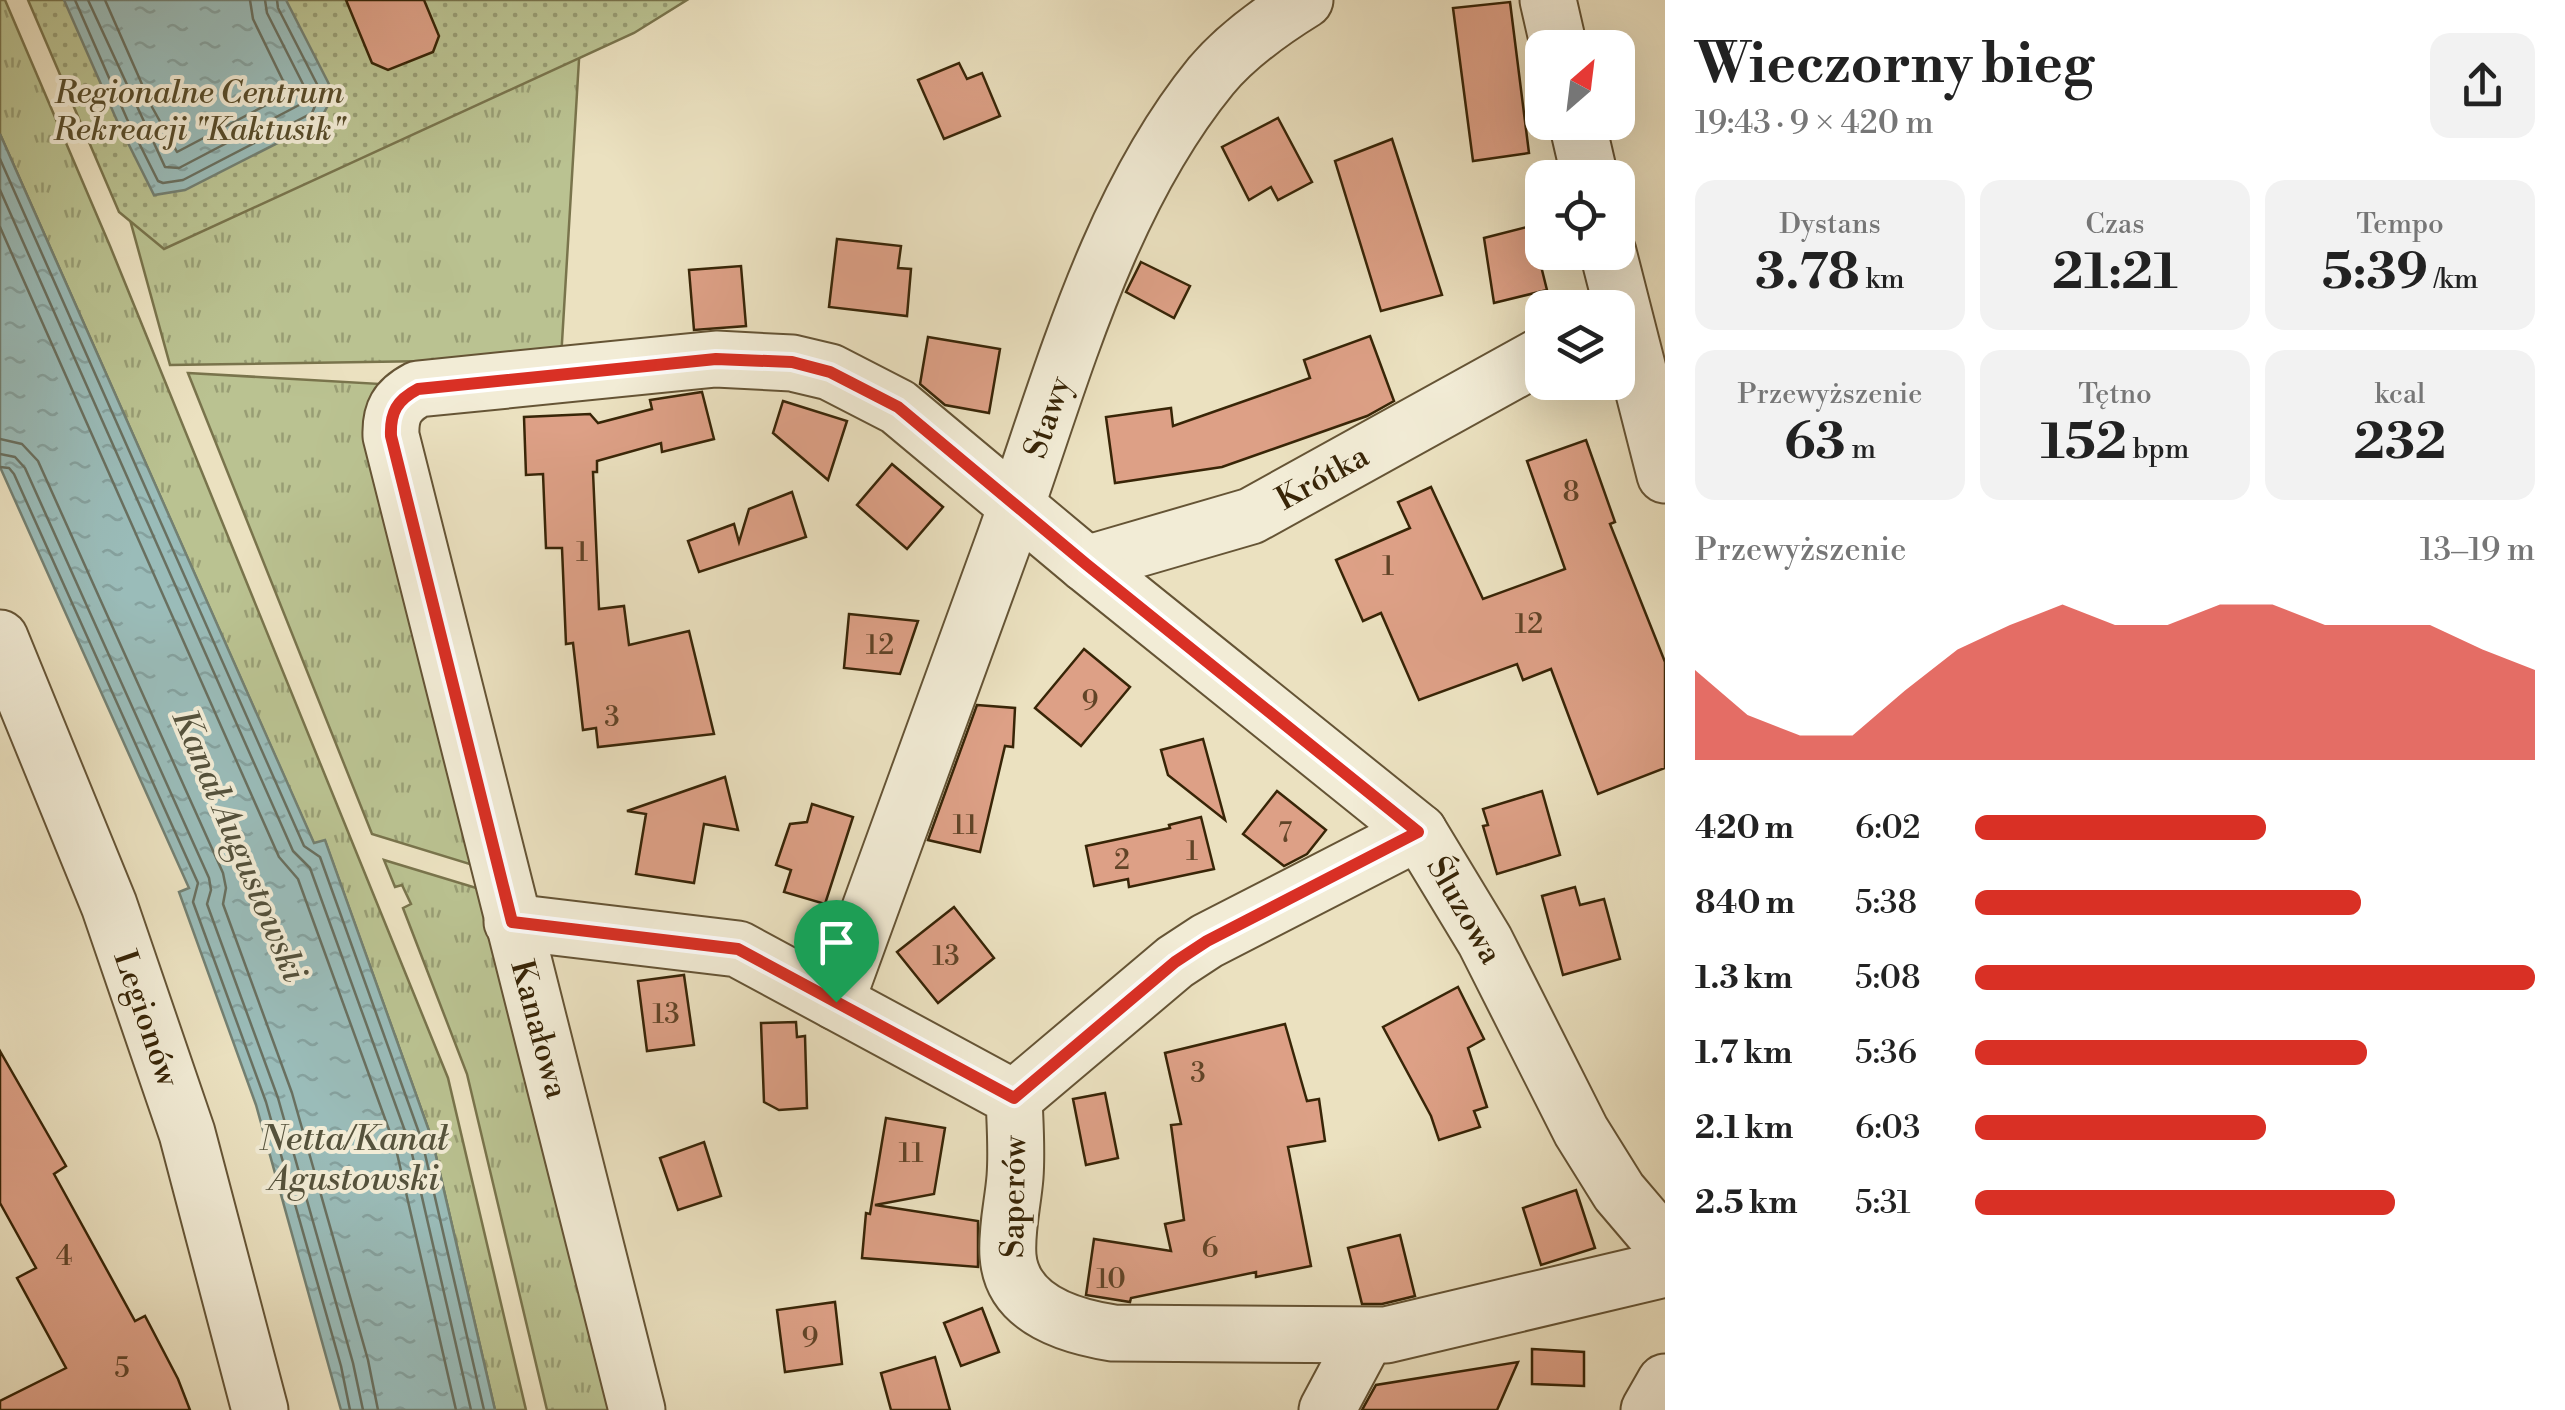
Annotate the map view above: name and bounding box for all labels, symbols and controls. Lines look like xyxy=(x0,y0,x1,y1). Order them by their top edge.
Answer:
north arrow xyxy=(1525,30,1635,140)
map controls xyxy=(1525,30,1635,400)
text: Wieczorny bieg xyxy=(1695,31,2094,100)
button: share xyxy=(2430,33,2535,138)
park label: Regionalne Centrum Rekreacji "Kaktusik" xyxy=(53,73,347,150)
text: 19:43 · 9 × 420 m xyxy=(1695,103,1934,143)
button: locate xyxy=(1525,160,1635,270)
text: Dystans xyxy=(1779,207,1881,242)
text: Czas xyxy=(2085,207,2145,242)
text: Tempo xyxy=(2356,207,2444,242)
text: 3.78 xyxy=(1755,242,1860,304)
text: 21:21 xyxy=(2052,242,2178,304)
text: 5:39 xyxy=(2322,242,2428,304)
text: km xyxy=(1860,262,1905,297)
text: /km xyxy=(2428,262,2478,297)
button: layers xyxy=(1525,290,1635,400)
street label: Stawy xyxy=(1015,371,1081,463)
text: Przewyższenie xyxy=(1738,377,1923,412)
text: Tętno xyxy=(2078,377,2152,412)
text: kcal xyxy=(2375,377,2425,412)
text: 63 xyxy=(1784,412,1846,474)
text: 152 xyxy=(2041,412,2127,474)
text: 232 xyxy=(2354,412,2446,474)
text: m xyxy=(1846,432,1876,467)
text: bpm xyxy=(2127,432,2189,467)
street label: Krótka xyxy=(1269,436,1377,520)
house number: 8 xyxy=(1562,475,1580,510)
text: Przewyższenie xyxy=(1695,530,1906,570)
text: 13–19 m xyxy=(2420,530,2535,570)
house number: 1 xyxy=(576,535,588,570)
house number: 1 xyxy=(1382,549,1394,584)
house number: 12 xyxy=(1515,607,1543,642)
house number: 12 xyxy=(866,628,894,663)
house number: 9 xyxy=(1082,684,1098,719)
house number: 3 xyxy=(604,700,620,735)
water label: Kanał Augustowski xyxy=(162,703,316,989)
house number: 11 xyxy=(952,808,978,843)
text: 420 m xyxy=(1695,808,1794,848)
text: 6:02 xyxy=(1855,808,1921,848)
house number: 7 xyxy=(1278,816,1292,851)
house number: 1 xyxy=(1186,834,1198,869)
house number: 2 xyxy=(1114,843,1130,878)
street label: Śluzowa xyxy=(1417,849,1513,972)
text: 840 m xyxy=(1695,883,1795,923)
text: 5:38 xyxy=(1855,883,1917,923)
pin xyxy=(794,900,879,1003)
icon: arrive xyxy=(809,915,864,970)
house number: 13 xyxy=(932,939,960,974)
street label: Legionów xyxy=(104,945,188,1092)
street label: Kanałowa xyxy=(501,956,577,1104)
text: 1.3 km xyxy=(1695,958,1793,998)
text: 5:08 xyxy=(1855,958,1921,998)
house number: 13 xyxy=(652,997,680,1032)
text: 1.7 km xyxy=(1695,1033,1792,1073)
text: 5:36 xyxy=(1855,1033,1917,1073)
house number: 3 xyxy=(1190,1056,1206,1091)
text: 2.1 km xyxy=(1695,1108,1793,1148)
text: 6:03 xyxy=(1855,1108,1921,1148)
water label: Netta/Kanał Agustowski xyxy=(259,1118,449,1201)
street label: Saperów xyxy=(993,1135,1035,1258)
house number: 11 xyxy=(898,1136,924,1171)
text: 2.5 km xyxy=(1695,1183,1798,1223)
text: 5:31 xyxy=(1855,1183,1911,1223)
house number: 6 xyxy=(1202,1231,1219,1266)
house number: 4 xyxy=(56,1239,72,1274)
house number: 10 xyxy=(1096,1262,1126,1297)
house number: 9 xyxy=(802,1321,818,1356)
house number: 5 xyxy=(114,1351,130,1386)

